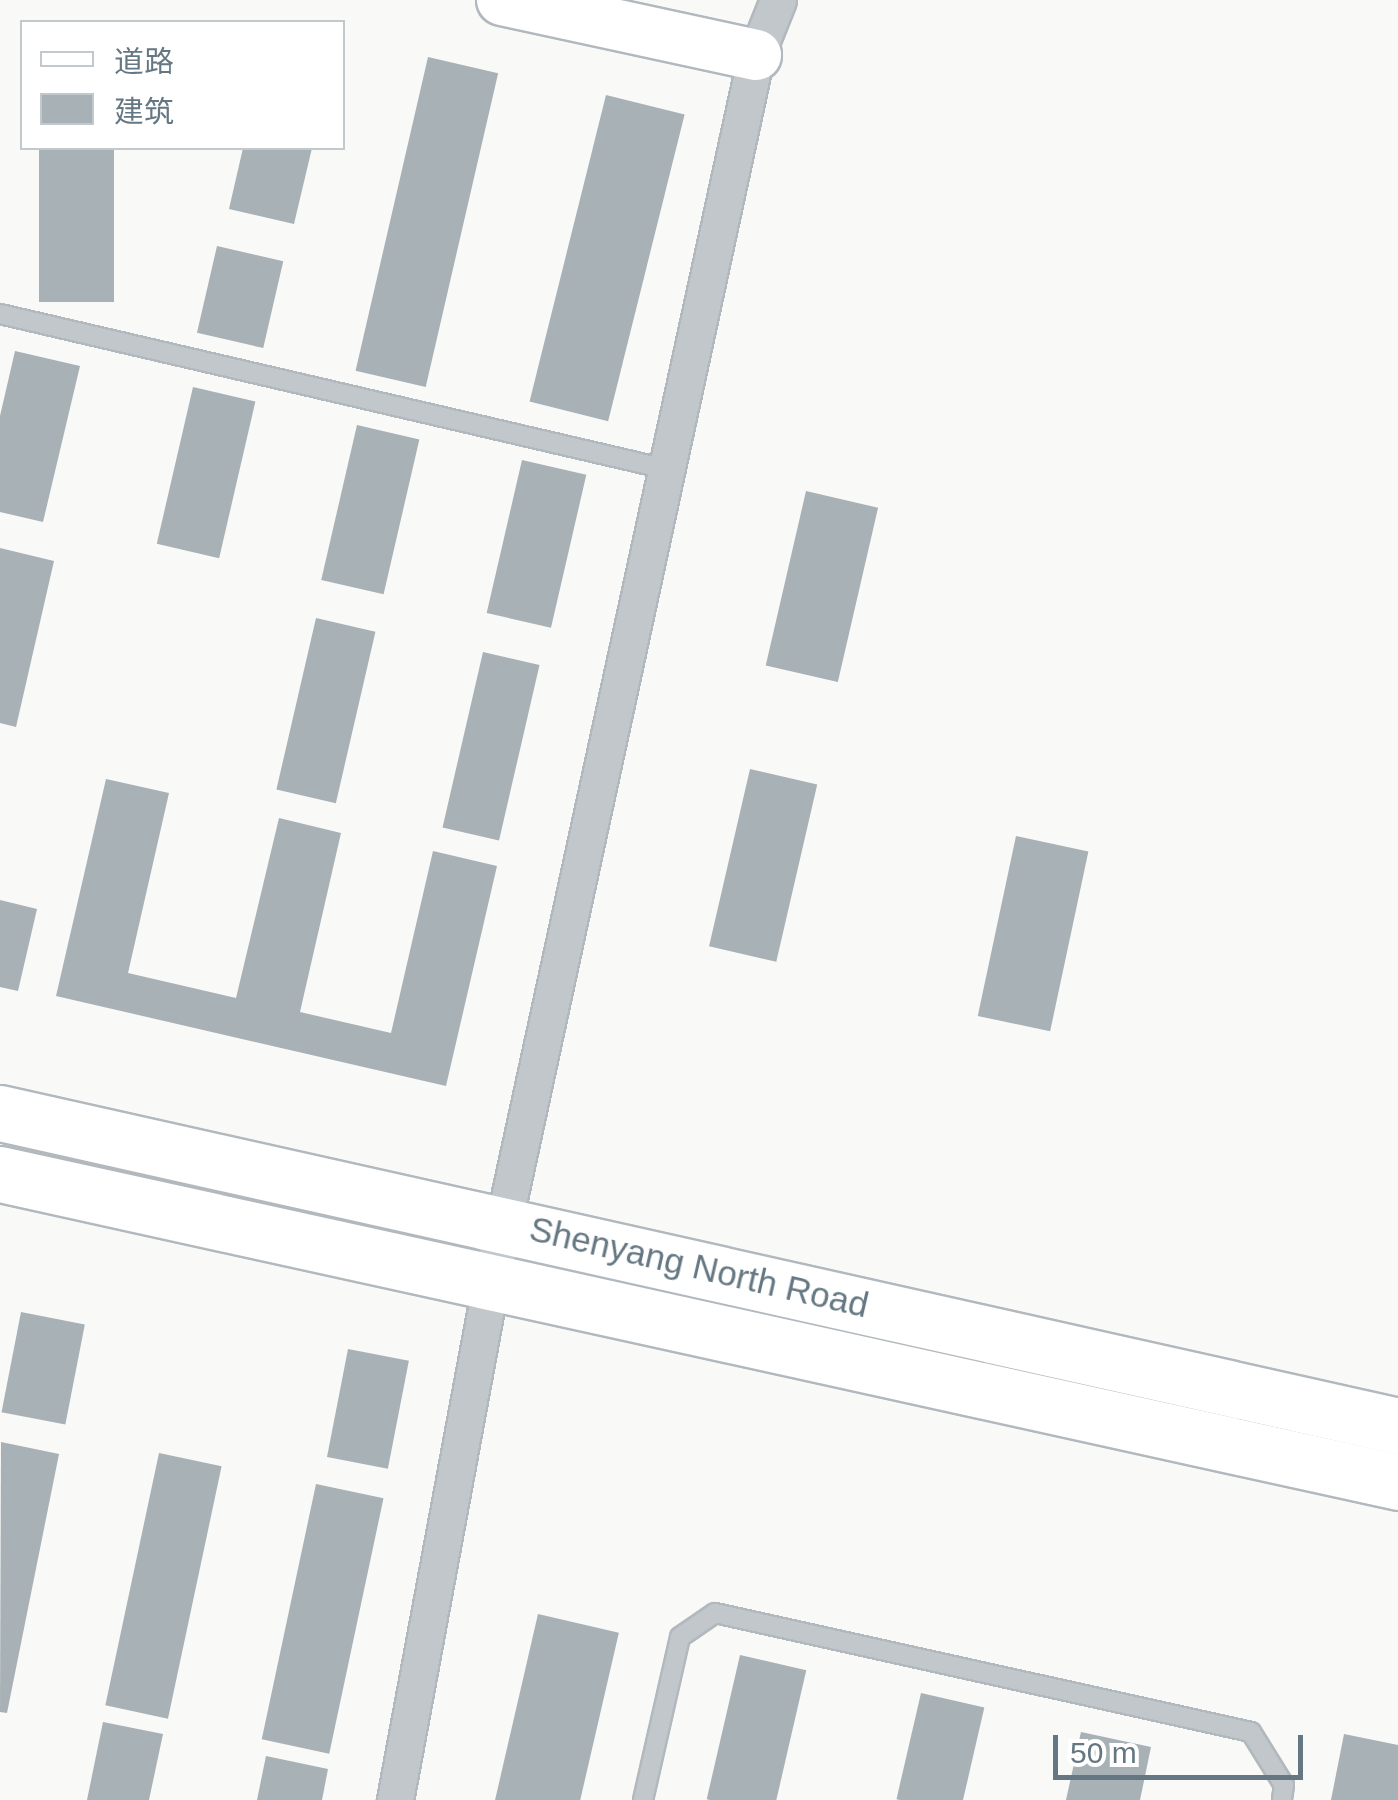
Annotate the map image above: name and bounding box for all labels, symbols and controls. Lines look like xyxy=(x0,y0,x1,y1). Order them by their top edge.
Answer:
legend xyxy=(20,20,345,150)
text: 道路 xyxy=(114,45,174,78)
text: 建筑 xyxy=(114,95,174,128)
street label: Shenyang North Road xyxy=(526,1208,872,1326)
scale bar xyxy=(1058,1715,1308,1777)
text: 50 m xyxy=(1070,1736,1137,1769)

